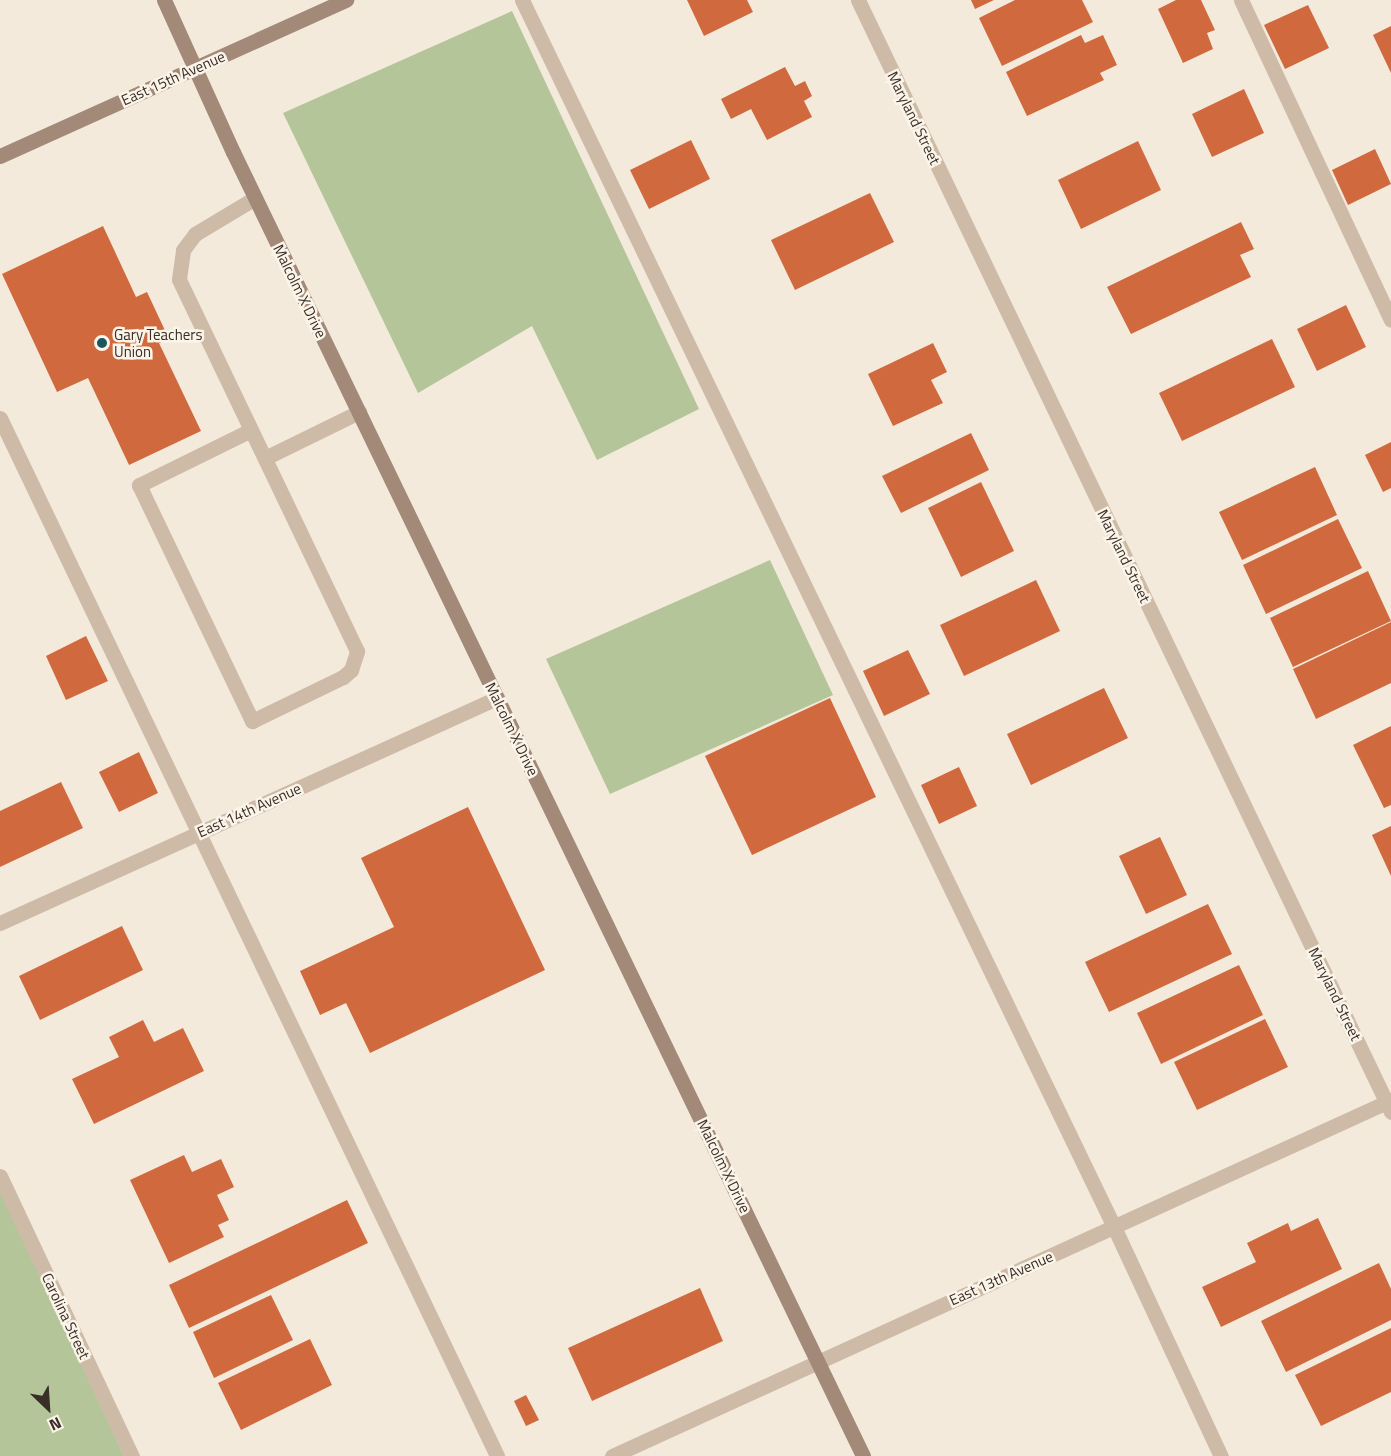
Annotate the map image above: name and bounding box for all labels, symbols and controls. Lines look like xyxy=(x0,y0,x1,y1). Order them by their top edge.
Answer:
street label: East 15th Avenue xyxy=(118,47,228,109)
street label: Maryland Street xyxy=(884,68,944,168)
street label: Malcolm X Drive xyxy=(270,241,330,341)
place label: Gary Teachers Union xyxy=(114,325,202,360)
marker: Gary Teachers Union xyxy=(95,336,109,350)
street label: Maryland Street xyxy=(1094,506,1154,606)
street label: Malcolm X Drive xyxy=(482,679,542,779)
street label: East 14th Avenue xyxy=(194,779,304,841)
street label: Maryland Street xyxy=(1305,944,1365,1044)
street label: Malcolm X Drive xyxy=(694,1116,754,1216)
street label: East 13th Avenue xyxy=(946,1247,1056,1309)
street label: Carolina Street xyxy=(38,1270,94,1362)
north arrow xyxy=(18,1378,78,1438)
text: N xyxy=(46,1411,66,1438)

